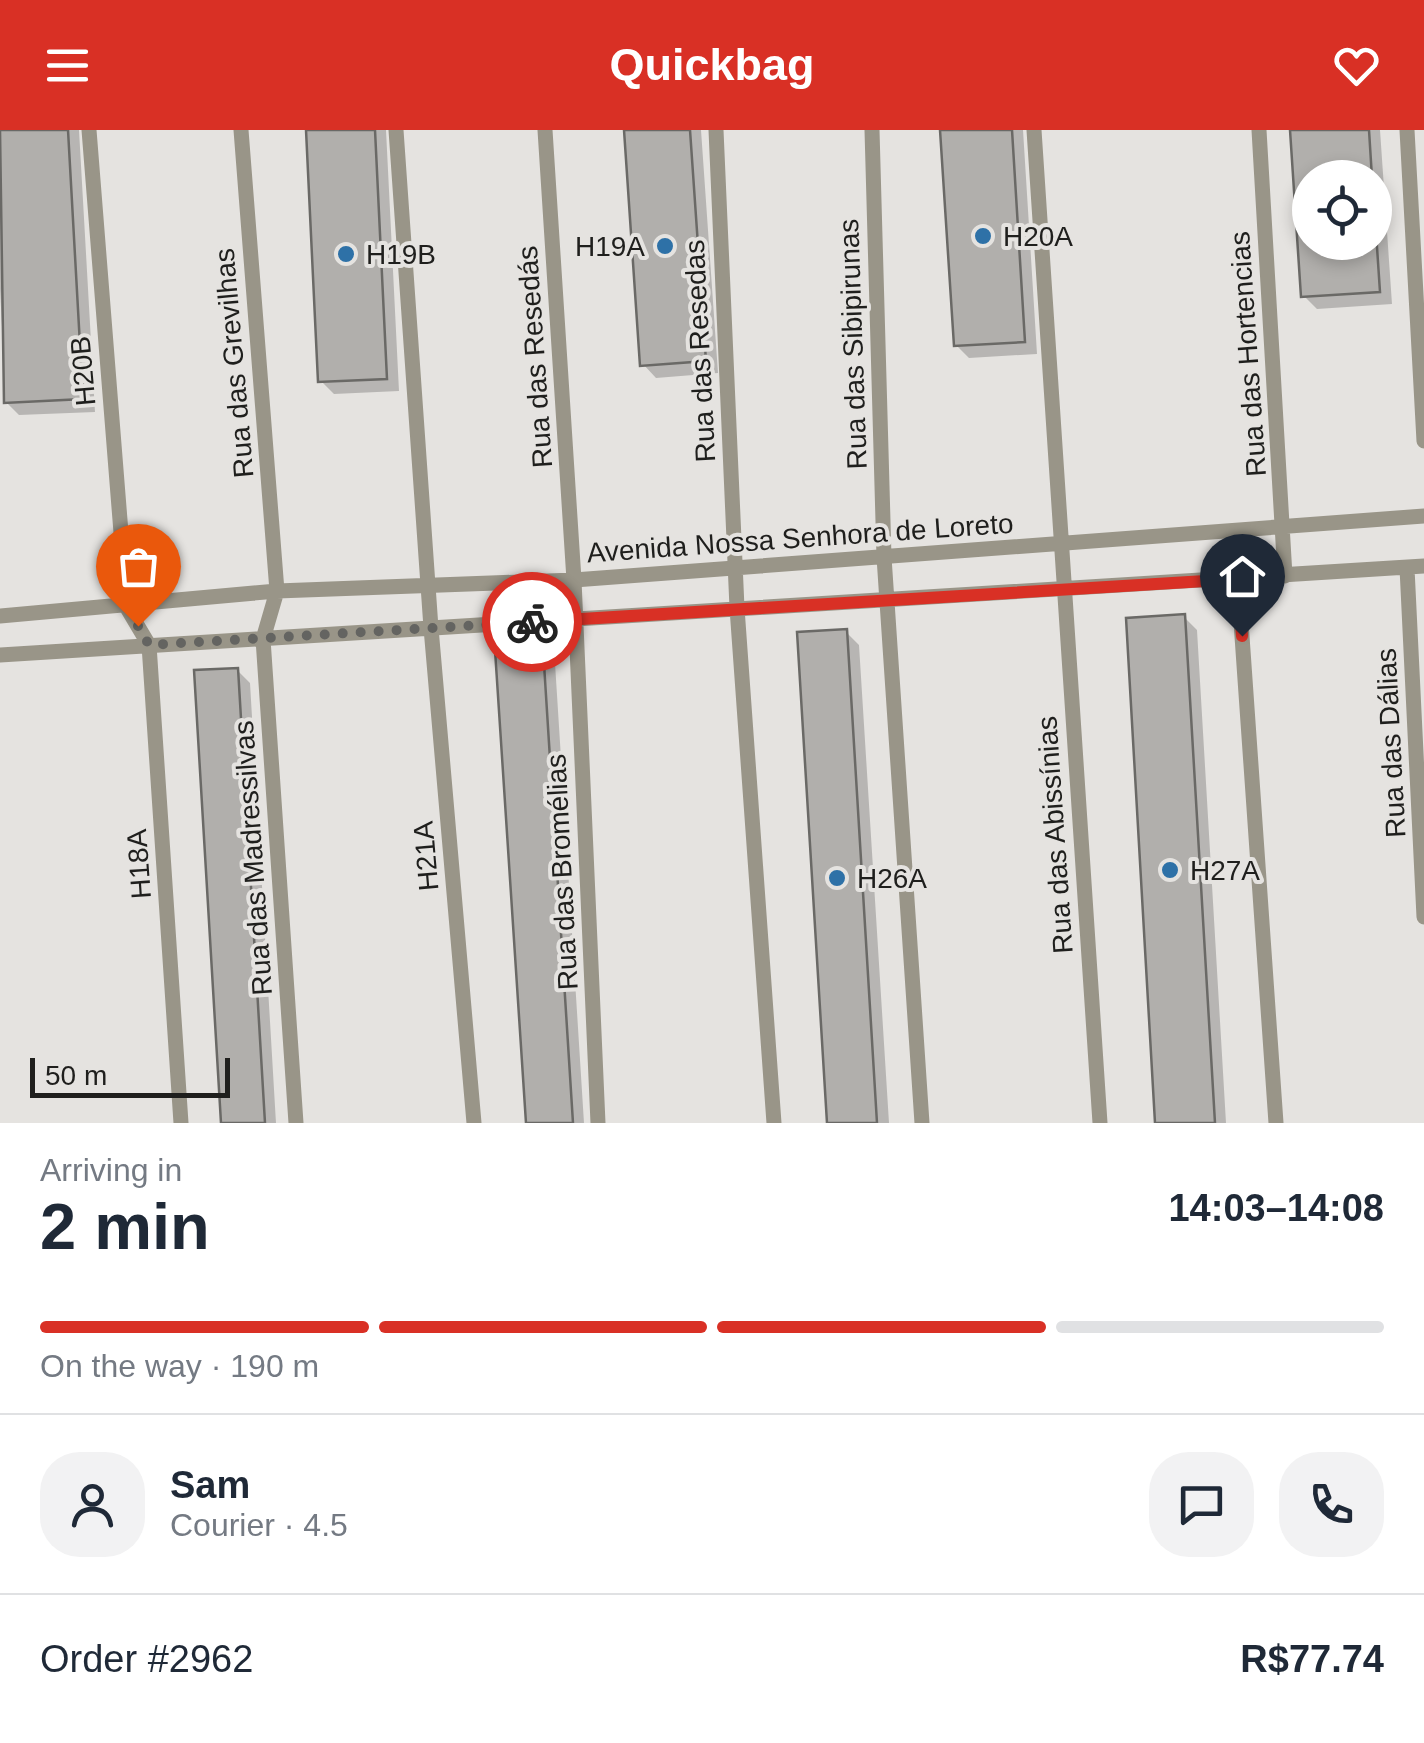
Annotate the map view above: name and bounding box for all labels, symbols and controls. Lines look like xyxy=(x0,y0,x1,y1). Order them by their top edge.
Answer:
icon: menu xyxy=(40,38,95,93)
icon: heart xyxy=(1329,38,1384,93)
text: Quickbag xyxy=(609,39,815,90)
map controls xyxy=(1292,160,1392,260)
button: locate xyxy=(1292,160,1392,260)
street label: Rua das Sibipirunas xyxy=(833,218,873,470)
place label: H20A xyxy=(1003,221,1073,252)
marker: H20A xyxy=(972,225,994,247)
street label: Rua das Hortencias xyxy=(1224,230,1272,478)
place label: H19A xyxy=(575,231,645,262)
marker: H19A xyxy=(654,235,676,257)
place label: H19B xyxy=(366,239,436,270)
street label: Rua das Resedas xyxy=(679,239,721,463)
marker: H19B xyxy=(335,243,357,265)
street label: Rua das Resedás xyxy=(512,245,558,469)
street label: Rua das Grevilhas xyxy=(209,247,259,479)
street label: H20B xyxy=(65,335,101,407)
street label: Avenida Nossa Senhora de Loreto xyxy=(586,508,1014,568)
pin xyxy=(96,524,181,627)
pin xyxy=(1200,534,1285,637)
icon: bag xyxy=(111,539,166,594)
icon: home xyxy=(1215,549,1270,604)
courier xyxy=(482,572,582,672)
icon: bike xyxy=(505,595,560,650)
street label: Rua das Dálias xyxy=(1371,647,1411,839)
street label: Rua das Abissínias xyxy=(1031,715,1079,955)
street label: Rua das Madressilvas xyxy=(228,720,278,996)
street label: Rua das Bromélias xyxy=(540,753,584,991)
street label: H21A xyxy=(407,819,444,892)
street label: H18A xyxy=(121,828,157,900)
place label: H27A xyxy=(1190,855,1260,886)
marker: H27A xyxy=(1159,859,1181,881)
place label: H26A xyxy=(857,863,927,894)
marker: H26A xyxy=(826,867,848,889)
scale bar xyxy=(30,1053,230,1098)
text: 50 m xyxy=(45,1060,107,1091)
text: Arriving in xyxy=(40,1152,182,1188)
text: 14:03–14:08 xyxy=(1168,1187,1384,1229)
text: 2 min xyxy=(40,1190,210,1263)
text: On the way · 190 m xyxy=(40,1348,319,1384)
button: person xyxy=(40,1452,145,1557)
button: chat xyxy=(1149,1452,1254,1557)
button: phone xyxy=(1279,1452,1384,1557)
text: Sam xyxy=(170,1464,250,1506)
text: Courier · 4.5 xyxy=(170,1507,348,1543)
text: Order #2962 xyxy=(40,1638,253,1680)
text: R$77.74 xyxy=(1240,1638,1384,1680)

